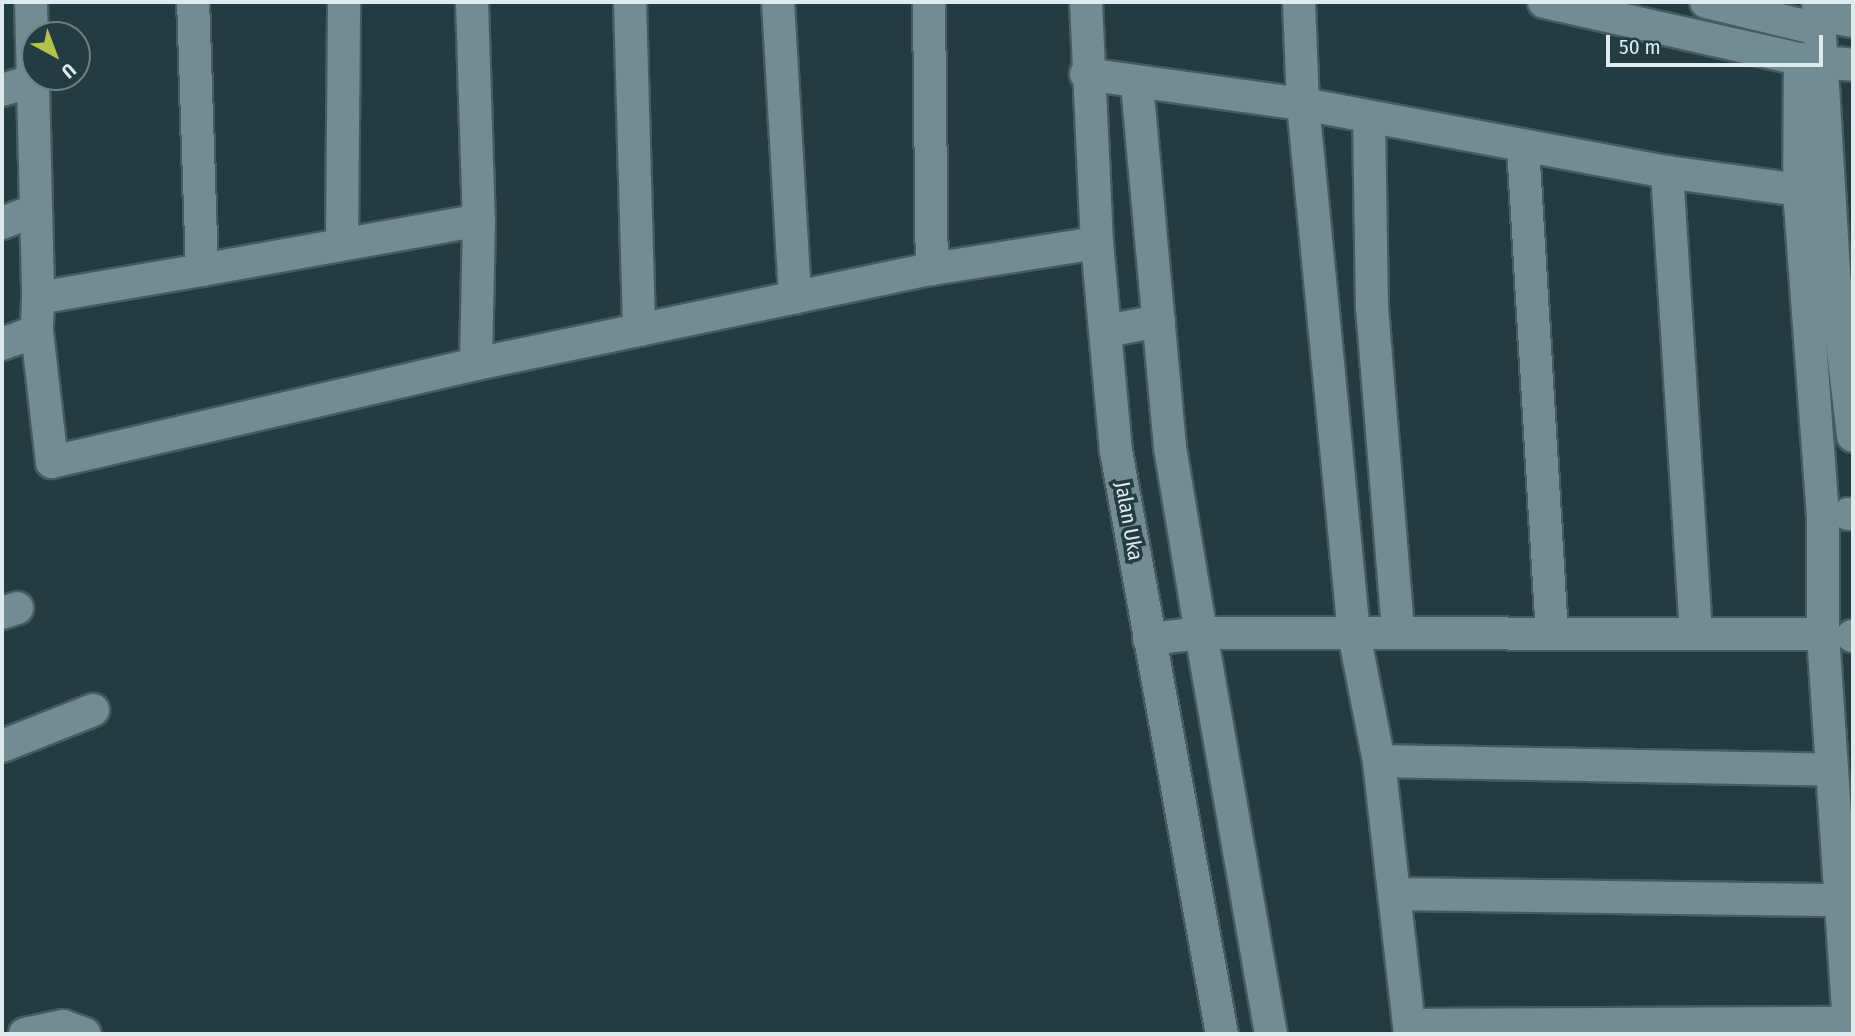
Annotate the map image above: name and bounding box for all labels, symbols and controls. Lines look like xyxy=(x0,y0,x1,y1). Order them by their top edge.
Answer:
north arrow xyxy=(21,21,91,91)
scale bar xyxy=(1610,21,1827,65)
text: 50 m xyxy=(1619,34,1661,60)
text: U xyxy=(57,58,81,83)
street label: Jalan Uka xyxy=(1110,480,1148,562)

